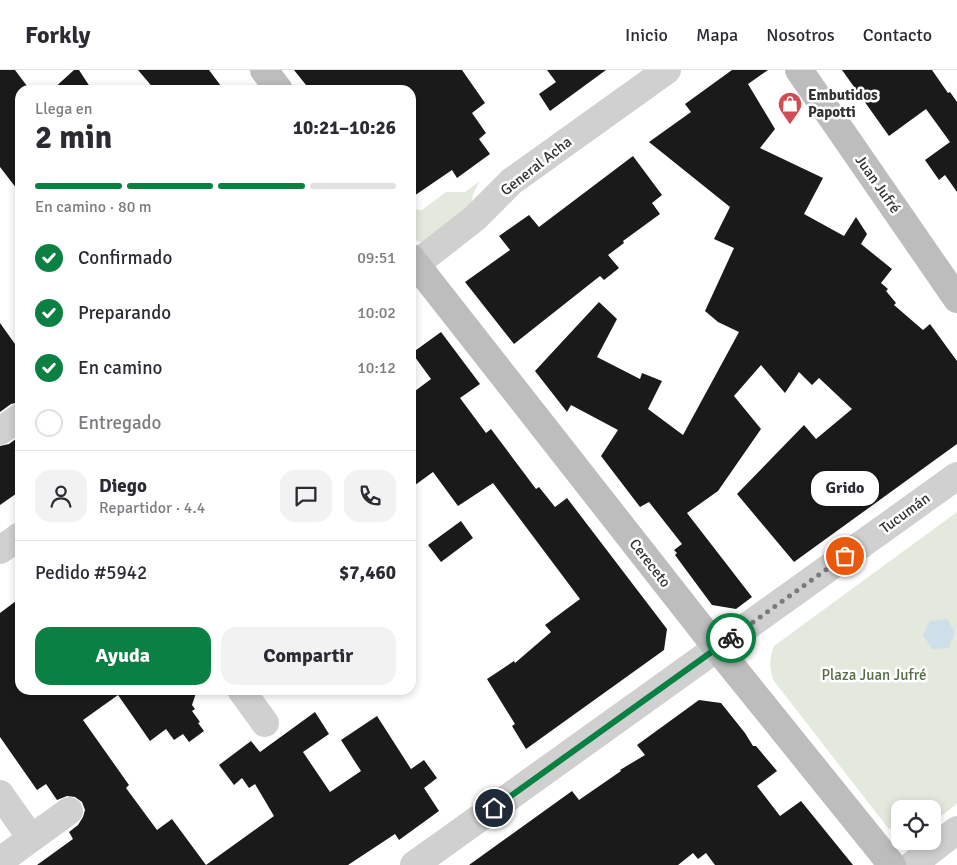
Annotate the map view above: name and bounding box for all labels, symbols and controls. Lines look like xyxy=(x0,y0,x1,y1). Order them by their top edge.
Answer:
text: Forkly xyxy=(25,20,91,50)
text: Inicio xyxy=(625,24,668,46)
text: Mapa xyxy=(696,24,738,46)
text: Nosotros xyxy=(766,24,835,46)
text: Contacto xyxy=(863,24,932,46)
place label: Embutidos Papotti xyxy=(808,86,878,121)
shop icon: Embutidos Papotti xyxy=(777,91,803,125)
text: Llega en xyxy=(35,99,93,119)
text: 10:21–10:26 xyxy=(293,116,396,140)
text: 2 min xyxy=(35,118,112,157)
street label: General Acha xyxy=(497,133,575,199)
street label: Juan Jufré xyxy=(851,151,905,217)
text: En camino · 80 m xyxy=(35,197,152,217)
icon: check xyxy=(35,244,63,272)
text: Confirmado xyxy=(78,246,172,270)
text: 09:51 xyxy=(357,248,396,268)
icon: check xyxy=(35,299,63,327)
text: Preparando xyxy=(78,301,171,325)
text: 10:02 xyxy=(357,303,396,323)
icon: check xyxy=(35,354,63,382)
text: En camino xyxy=(78,356,162,380)
text: 10:12 xyxy=(357,358,396,378)
text: Entregado xyxy=(78,411,161,435)
button: person xyxy=(35,470,87,522)
button: chat xyxy=(280,470,332,522)
button: phone xyxy=(344,470,396,522)
callout: Grido xyxy=(811,471,879,506)
text: Diego xyxy=(99,474,147,498)
text: Grido xyxy=(826,478,864,498)
street label: Tucumán xyxy=(877,489,933,537)
text: Repartidor · 4.4 xyxy=(99,498,205,518)
street label: Cereceto xyxy=(625,535,675,591)
pin xyxy=(824,535,866,577)
icon: bag xyxy=(831,542,859,570)
text: Pedido #5942 xyxy=(35,561,147,585)
text: $7,460 xyxy=(339,561,396,585)
courier xyxy=(706,613,756,663)
icon: bike xyxy=(717,624,745,652)
button: Ayuda xyxy=(35,627,211,685)
button: Compartir xyxy=(221,627,396,685)
park label: Plaza Juan Jufré xyxy=(821,666,927,684)
pin xyxy=(473,787,515,829)
icon: home xyxy=(480,794,508,822)
map controls xyxy=(891,800,941,850)
button: locate xyxy=(891,800,941,850)

